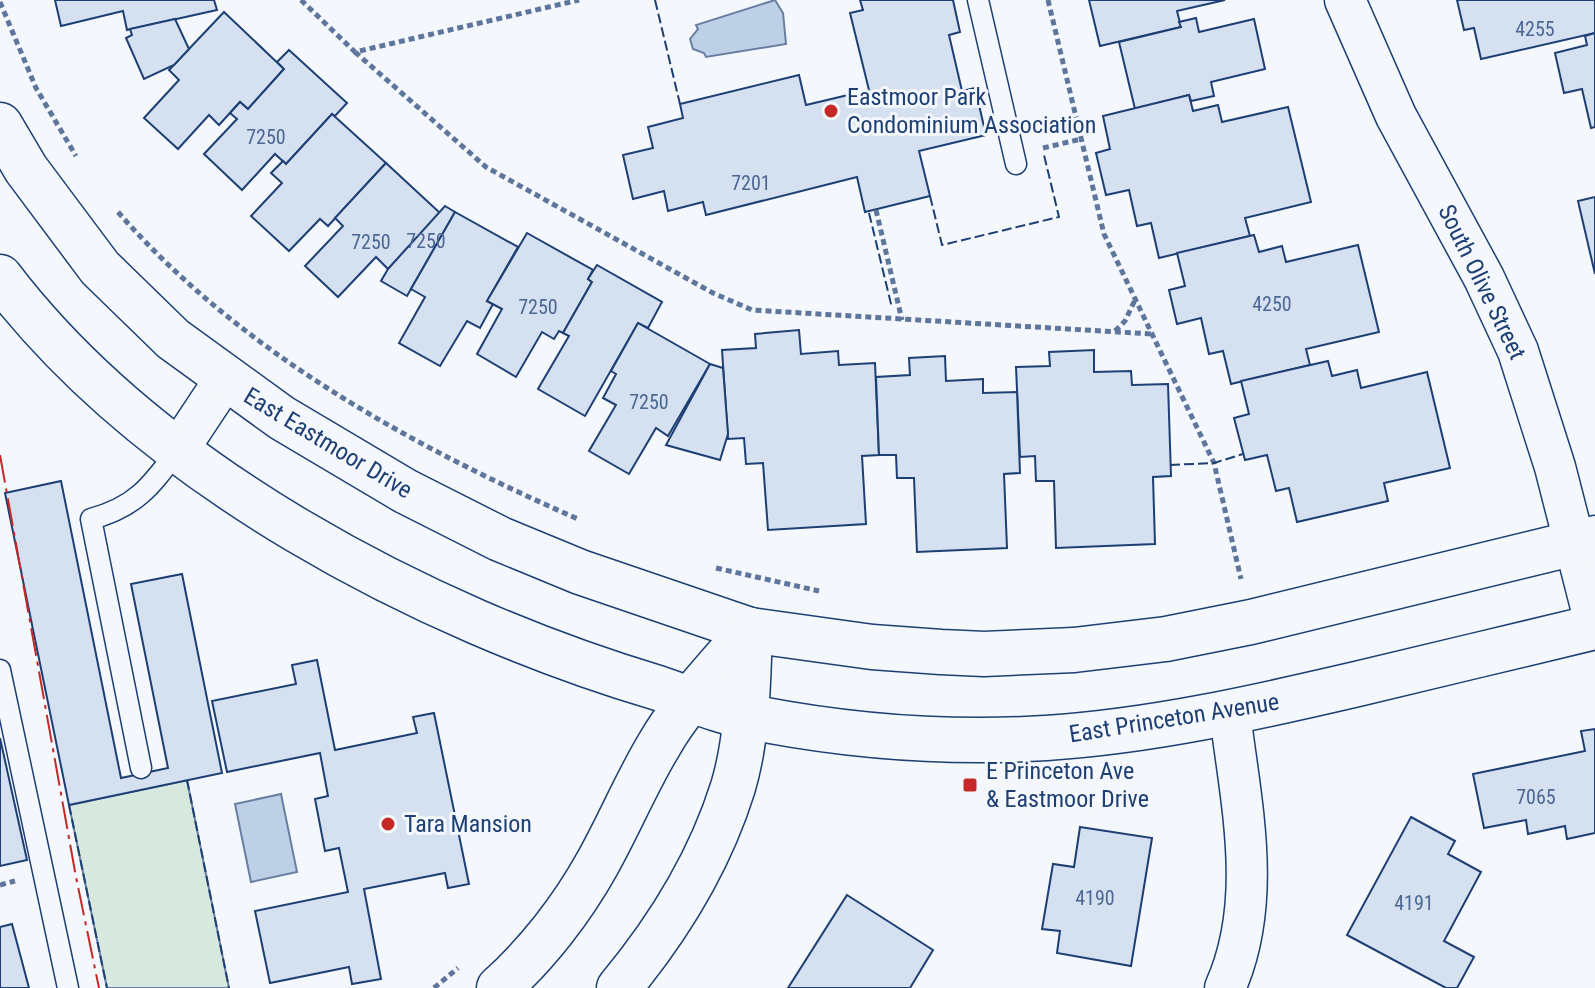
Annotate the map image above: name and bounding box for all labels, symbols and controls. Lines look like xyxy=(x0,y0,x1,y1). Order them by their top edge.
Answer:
house number: 4255 xyxy=(1515,17,1555,41)
place label: Eastmoor Park Condominium Association xyxy=(847,83,1096,139)
marker: Eastmoor Park Condominium Association xyxy=(822,102,840,120)
house number: 7250 xyxy=(246,125,286,149)
house number: 7201 xyxy=(731,171,771,195)
street label: South Olive Street xyxy=(1432,200,1532,364)
house number: 7250 xyxy=(406,229,446,253)
house number: 7250 xyxy=(351,230,391,254)
house number: 4250 xyxy=(1252,292,1292,316)
house number: 7250 xyxy=(518,295,558,319)
street label: East Eastmoor Drive xyxy=(239,382,417,504)
house number: 7250 xyxy=(629,390,669,414)
street label: East Princeton Avenue xyxy=(1067,688,1281,748)
place label: E Princeton Ave & Eastmoor Drive xyxy=(986,757,1149,813)
marker: E Princeton Ave & Eastmoor Drive xyxy=(961,776,979,794)
house number: 7065 xyxy=(1516,785,1556,809)
place label: Tara Mansion xyxy=(404,810,532,838)
marker: Tara Mansion xyxy=(379,815,397,833)
house number: 4190 xyxy=(1075,886,1115,910)
house number: 4191 xyxy=(1394,891,1434,915)

